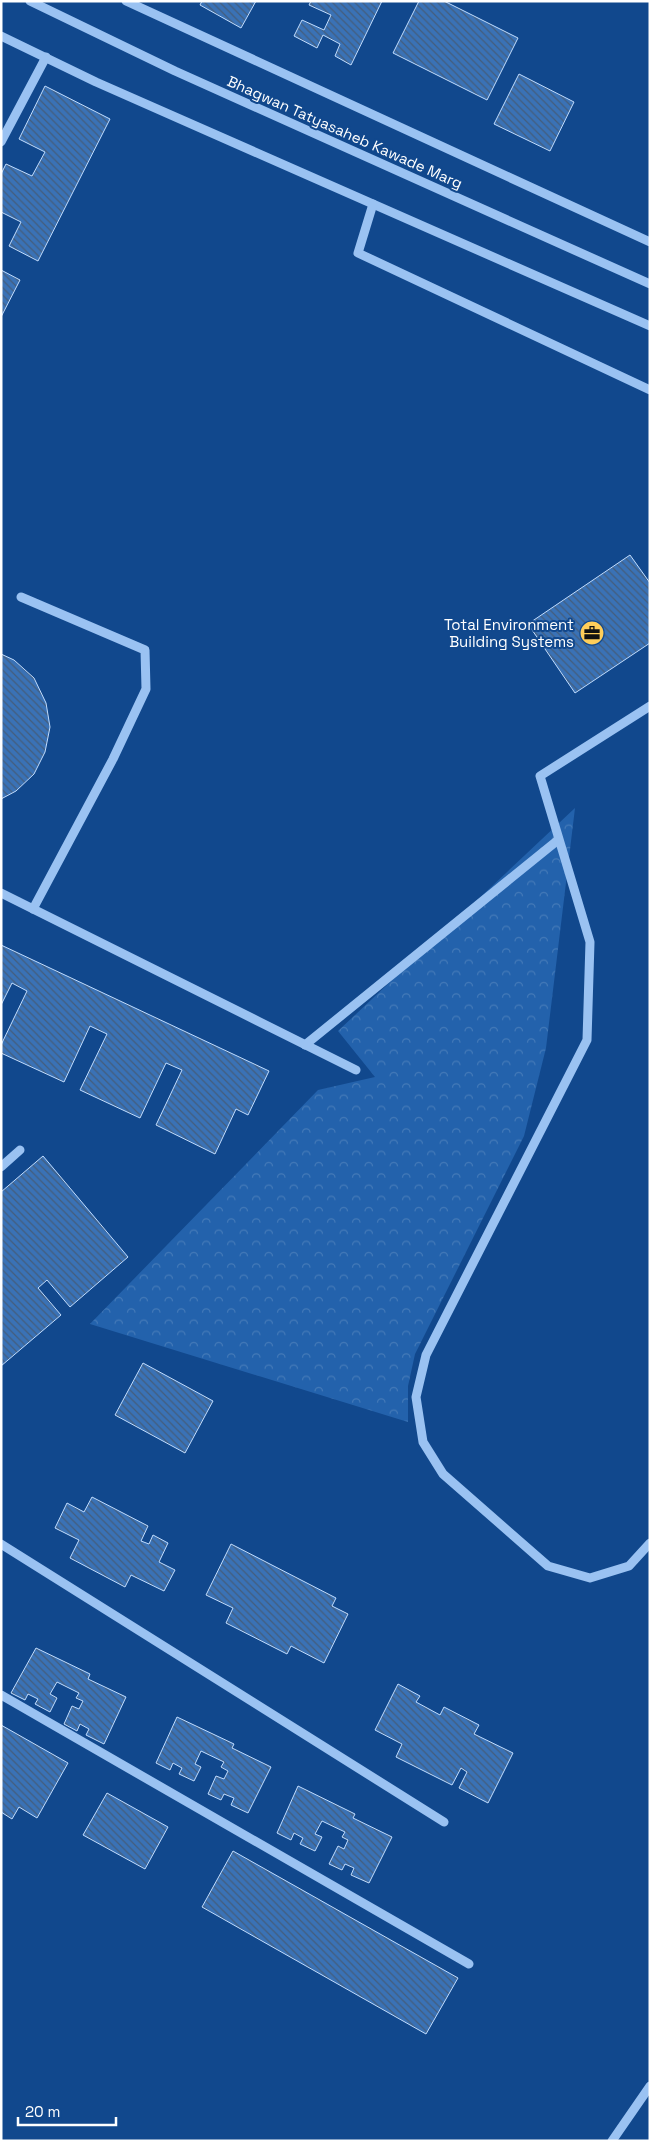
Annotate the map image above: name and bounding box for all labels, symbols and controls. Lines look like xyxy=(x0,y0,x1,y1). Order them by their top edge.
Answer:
street label: Bhagwan Tatyasaheb Kawade Marg xyxy=(224,71,466,193)
place label: Total Environment Building Systems xyxy=(444,615,574,651)
office icon: Total Environment Building Systems xyxy=(579,620,605,646)
scale bar xyxy=(18,2094,115,2126)
text: 20 m xyxy=(25,2102,60,2121)

